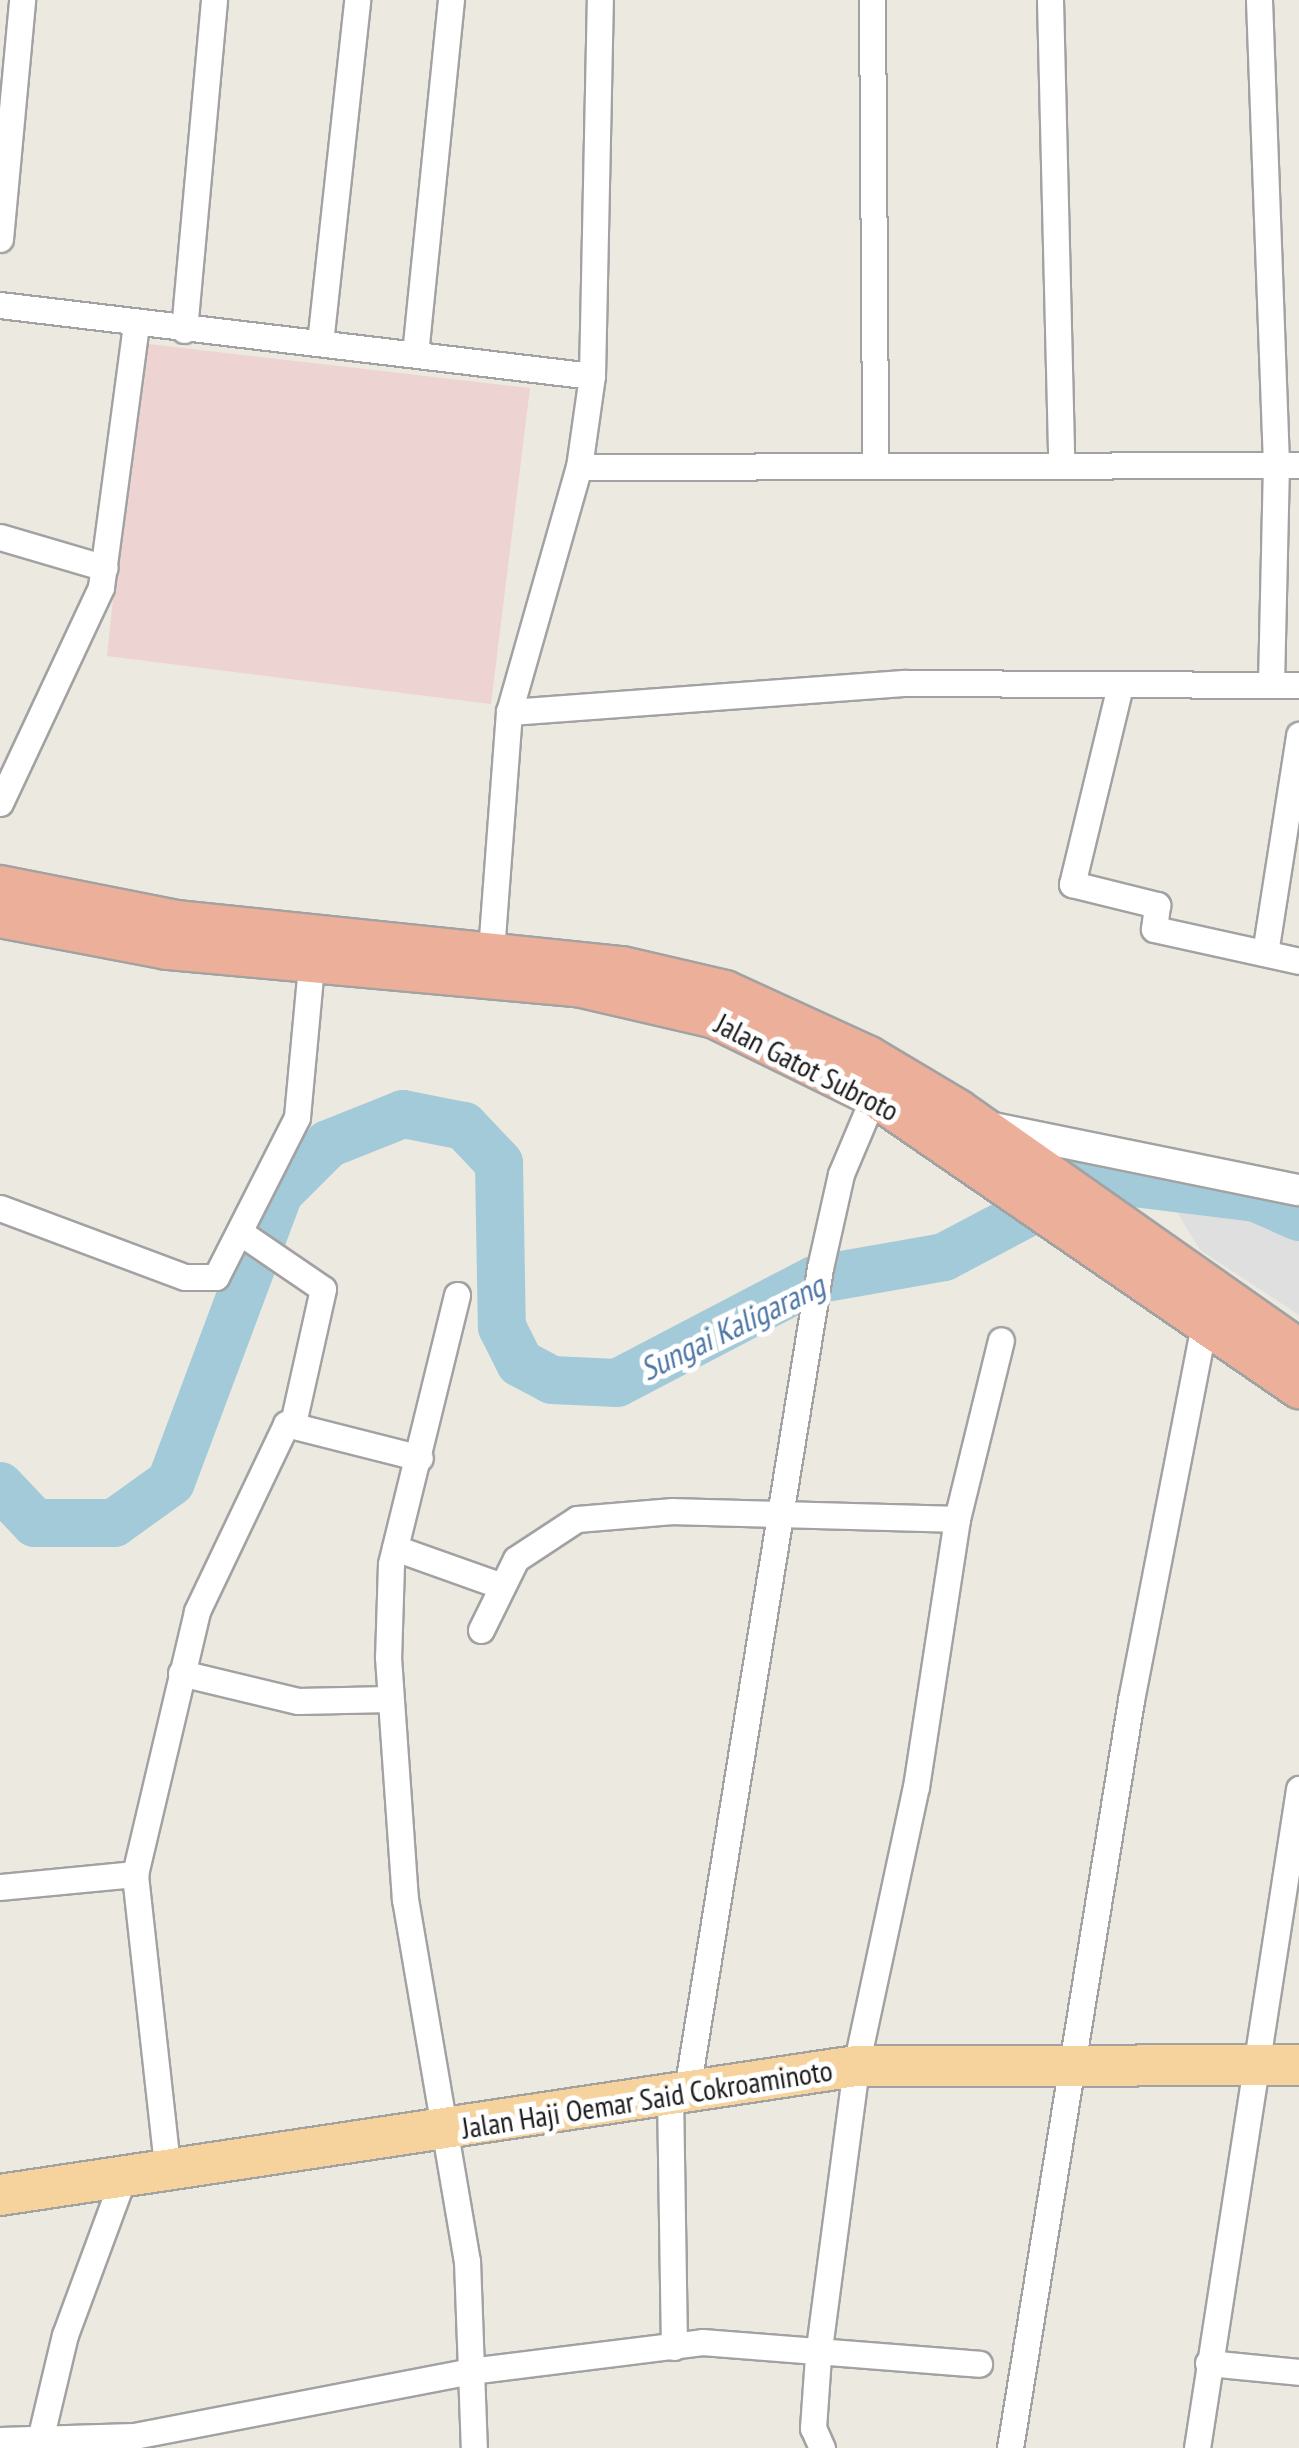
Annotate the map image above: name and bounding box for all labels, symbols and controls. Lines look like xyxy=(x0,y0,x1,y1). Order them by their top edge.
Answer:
street label: Jalan Gatot Subroto xyxy=(709,1005,905,1129)
water label: Sungai Kaligarang xyxy=(634,1266,830,1388)
street label: Jalan Haji Oemar Said Cokroaminoto xyxy=(459,2052,835,2146)

